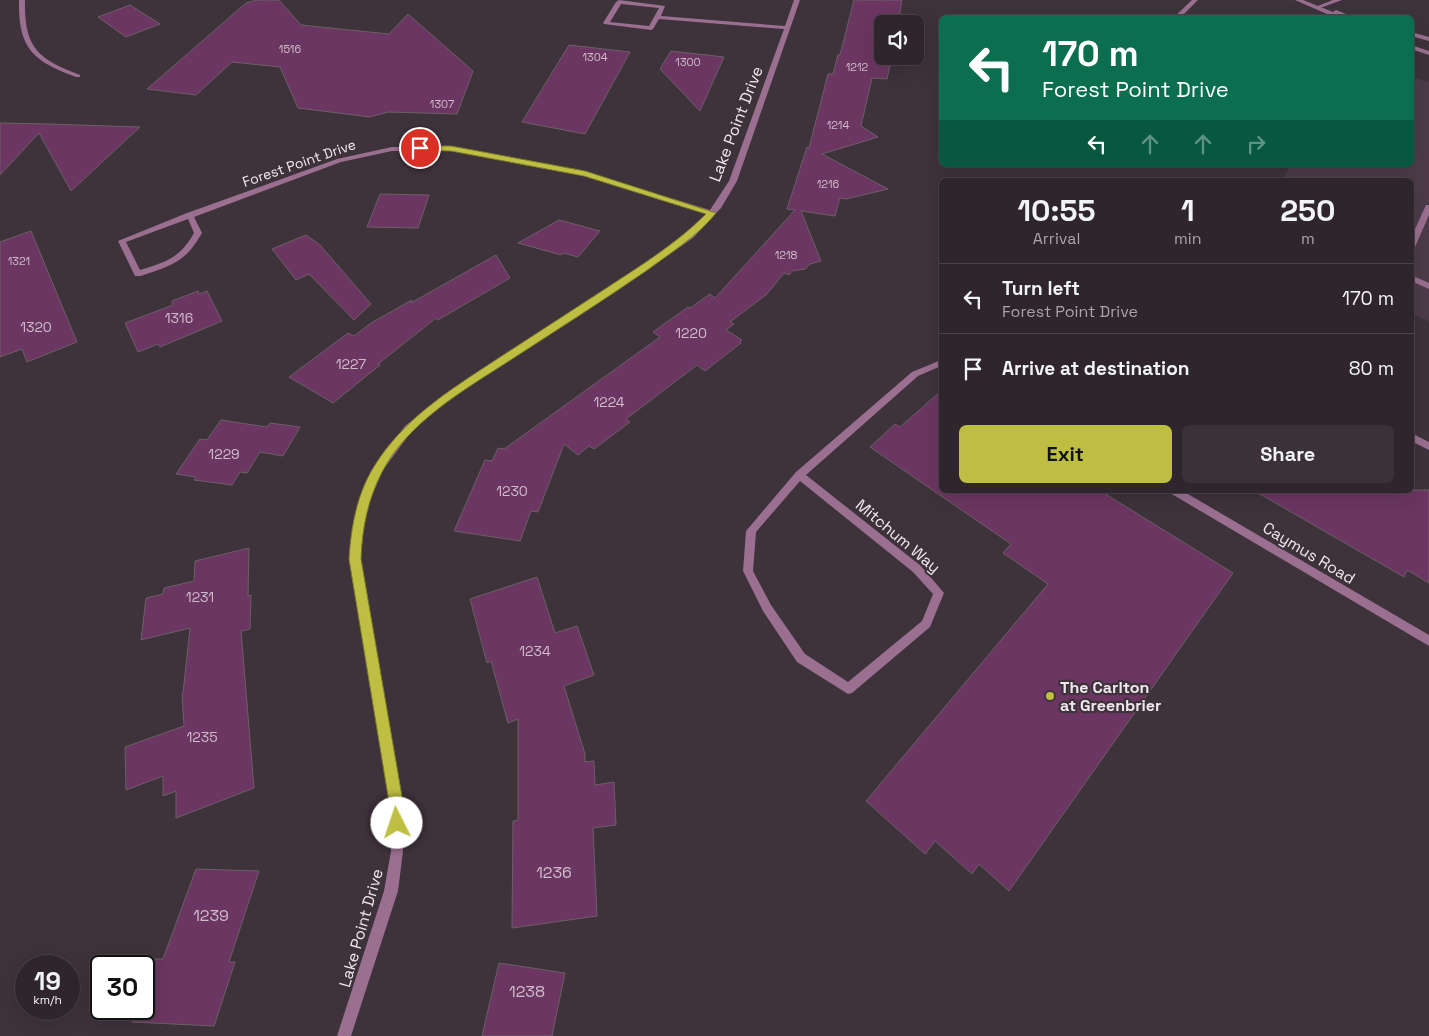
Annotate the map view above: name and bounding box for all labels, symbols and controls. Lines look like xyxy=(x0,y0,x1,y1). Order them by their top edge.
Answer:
map controls xyxy=(874,15,924,65)
button: sound xyxy=(874,15,924,65)
text: 170 m xyxy=(1042,32,1139,76)
icon: left xyxy=(959,35,1024,100)
house number: 1516 xyxy=(279,42,301,56)
house number: 1304 xyxy=(582,50,608,64)
house number: 1300 xyxy=(675,55,701,69)
house number: 1212 xyxy=(846,60,869,74)
street label: Lake Point Drive xyxy=(704,63,768,185)
text: Forest Point Drive xyxy=(1042,75,1229,103)
house number: 1307 xyxy=(430,97,454,111)
house number: 1214 xyxy=(827,118,849,132)
pin xyxy=(399,127,441,169)
icon: left xyxy=(1083,130,1111,158)
icon: ahead xyxy=(1136,130,1164,158)
icon: ahead xyxy=(1189,130,1217,158)
icon: right xyxy=(1242,130,1270,158)
icon: arrive xyxy=(406,134,434,162)
street label: Forest Point Drive xyxy=(240,135,358,191)
house number: 1216 xyxy=(817,177,840,191)
text: 10:55 xyxy=(1018,191,1096,230)
text: 1 xyxy=(1181,191,1195,230)
text: 250 xyxy=(1280,191,1335,230)
text: Arrival xyxy=(1033,228,1080,249)
text: min xyxy=(1174,228,1202,249)
text: m xyxy=(1301,228,1315,249)
house number: 1218 xyxy=(775,248,797,262)
house number: 1321 xyxy=(8,254,30,268)
text: Turn left xyxy=(1002,276,1080,301)
icon: left xyxy=(959,285,987,313)
text: 170 m xyxy=(1342,286,1394,311)
text: Forest Point Drive xyxy=(1002,301,1138,322)
house number: 1316 xyxy=(165,309,193,327)
house number: 1320 xyxy=(20,318,52,336)
house number: 1220 xyxy=(675,324,707,342)
house number: 1227 xyxy=(336,355,366,373)
icon: arrive xyxy=(959,355,987,383)
text: Arrive at destination xyxy=(1002,356,1190,381)
text: 80 m xyxy=(1349,356,1394,381)
house number: 1224 xyxy=(593,393,625,411)
button: Exit xyxy=(959,425,1172,483)
button: Share xyxy=(1182,425,1394,483)
house number: 1229 xyxy=(208,445,240,463)
house number: 1230 xyxy=(496,482,528,500)
street label: Mitchum Way xyxy=(851,494,945,578)
street label: Caymus Road xyxy=(1259,517,1359,589)
house number: 1231 xyxy=(186,588,214,606)
house number: 1234 xyxy=(519,642,551,660)
place label: The Carlton at Greenbrier xyxy=(1060,677,1161,716)
marker: The Carlton at Greenbrier xyxy=(1044,690,1056,702)
house number: 1235 xyxy=(186,728,218,746)
position arrow xyxy=(370,796,422,848)
house number: 1236 xyxy=(536,862,572,883)
street label: Lake Point Drive xyxy=(334,866,388,990)
house number: 1239 xyxy=(193,905,229,926)
speed limit sign: 30 xyxy=(90,955,155,1020)
text: 19 xyxy=(34,965,61,997)
house number: 1238 xyxy=(509,981,545,1002)
text: km/h xyxy=(33,992,62,1008)

